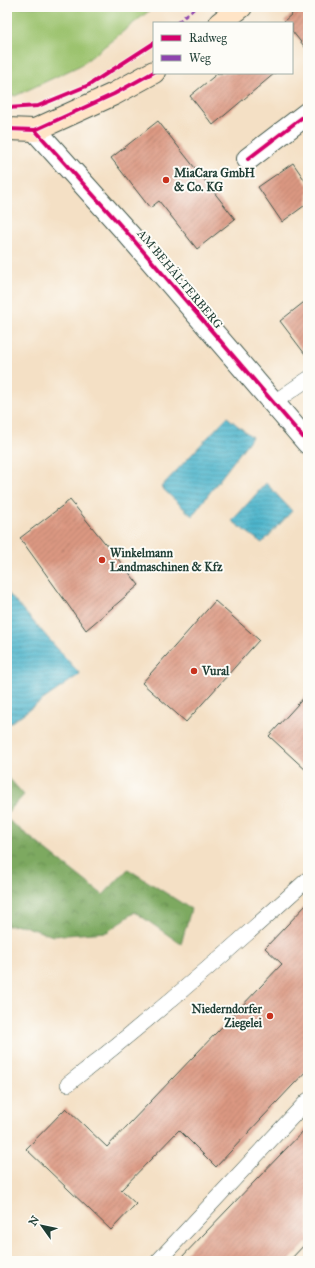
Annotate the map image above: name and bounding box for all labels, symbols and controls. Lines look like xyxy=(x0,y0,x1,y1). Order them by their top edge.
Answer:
legend xyxy=(153,22,293,74)
text: Radweg xyxy=(189,31,227,46)
text: Weg xyxy=(189,51,211,66)
place label: MiaCara GmbH & Co. KG xyxy=(174,166,256,194)
marker: MiaCara GmbH & Co. KG xyxy=(161,175,171,185)
street label: AM BEHÄLTERBERG xyxy=(134,225,226,332)
place label: Winkelmann Landmaschinen & Kfz xyxy=(110,546,223,574)
marker: Winkelmann Landmaschinen & Kfz xyxy=(97,555,107,565)
place label: Vural xyxy=(201,664,230,678)
marker: Vural xyxy=(189,666,199,676)
place label: Niederndorfer Ziegelei xyxy=(192,1002,263,1031)
marker: Niederndorfer Ziegelei xyxy=(265,1011,275,1021)
north arrow xyxy=(22,1206,62,1246)
text: N xyxy=(26,1213,42,1228)

